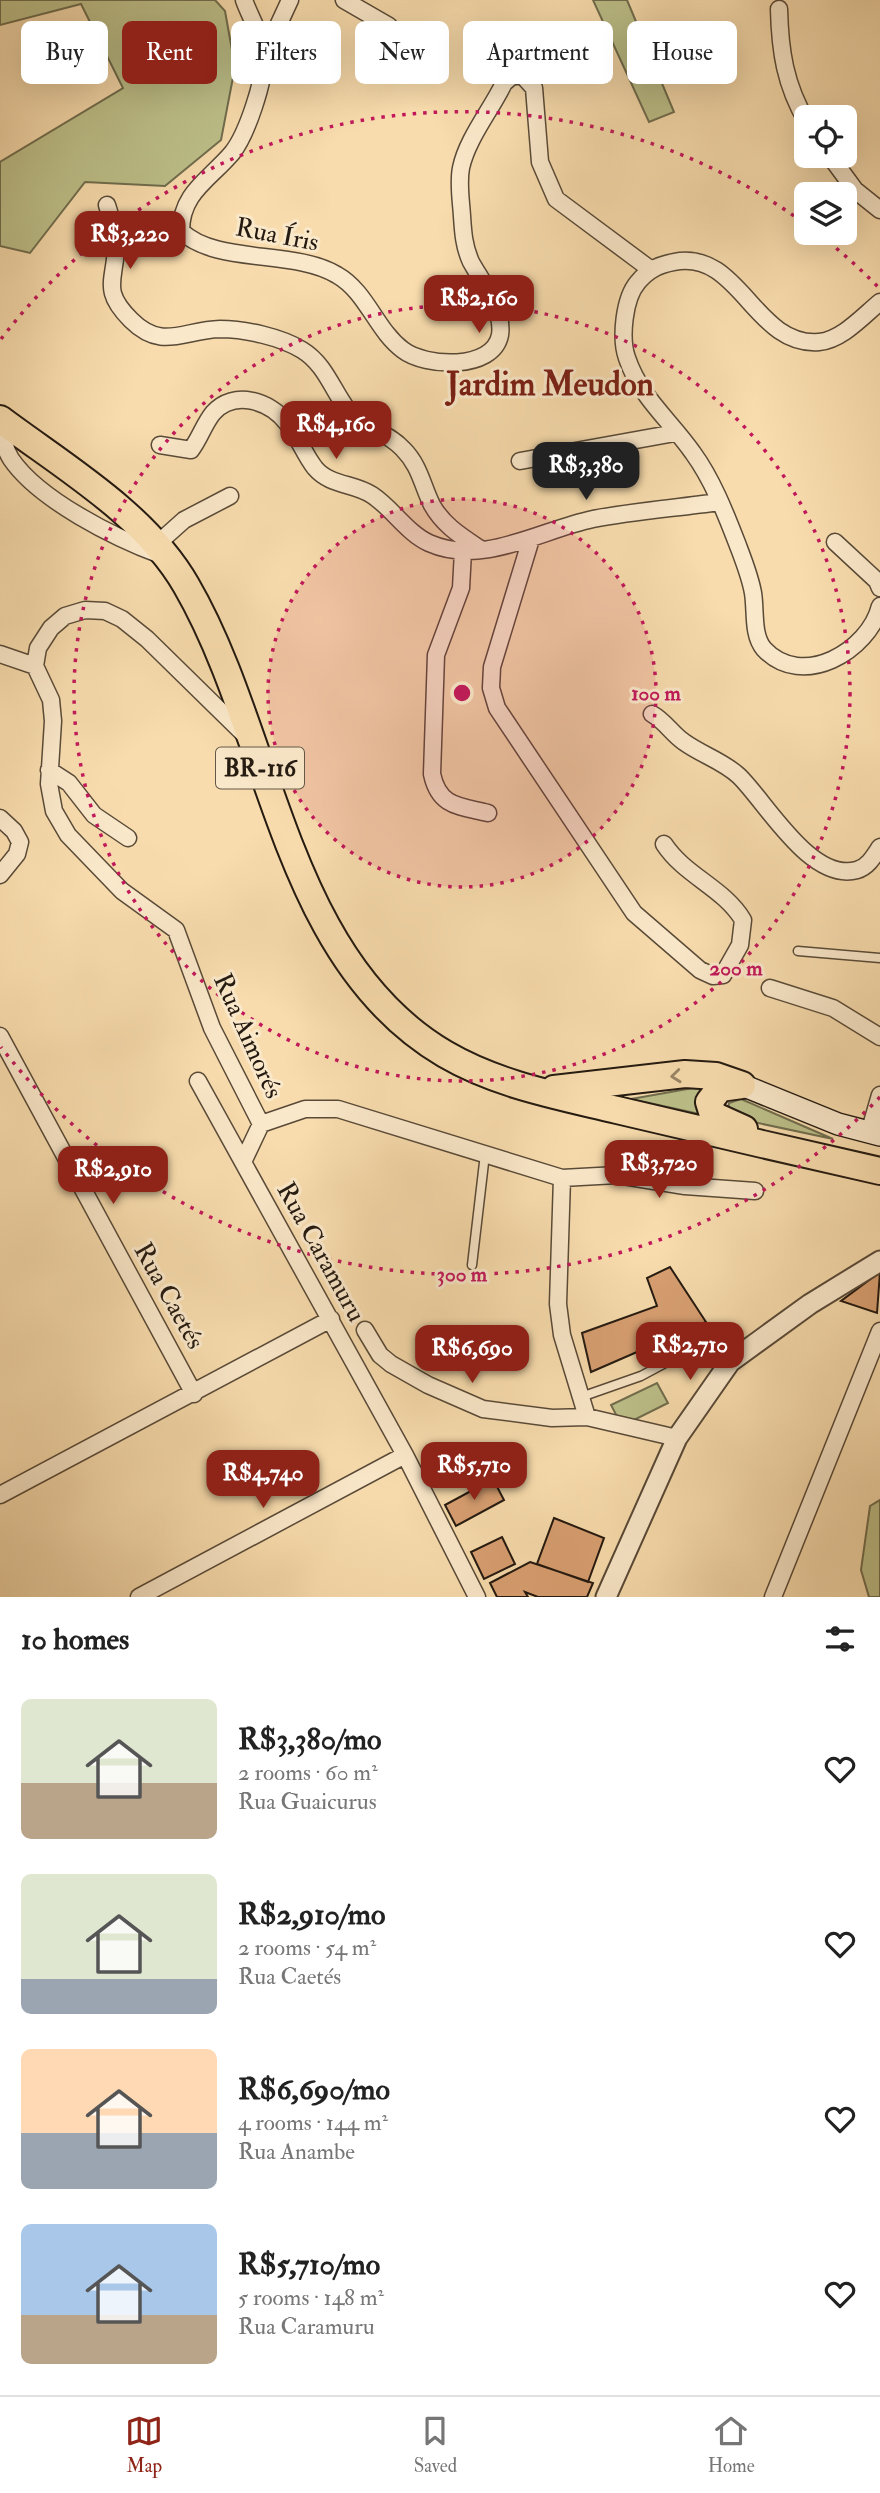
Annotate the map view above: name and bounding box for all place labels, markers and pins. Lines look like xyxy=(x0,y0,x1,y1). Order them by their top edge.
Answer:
pin: R$3,220 xyxy=(65,212,195,271)
pin: R$2,160 xyxy=(414,276,544,335)
pin: R$4,160 xyxy=(271,402,401,461)
pin: R$3,380 xyxy=(521,442,651,502)
centre of rings xyxy=(450,681,474,705)
pin: R$3,720 xyxy=(594,1140,724,1200)
pin: R$2,910 xyxy=(48,1146,178,1206)
pin: R$2,710 xyxy=(625,1322,755,1382)
pin: R$6,690 xyxy=(407,1326,537,1385)
pin: R$5,710 xyxy=(409,1442,539,1502)
pin: R$4,740 xyxy=(198,1450,328,1510)

